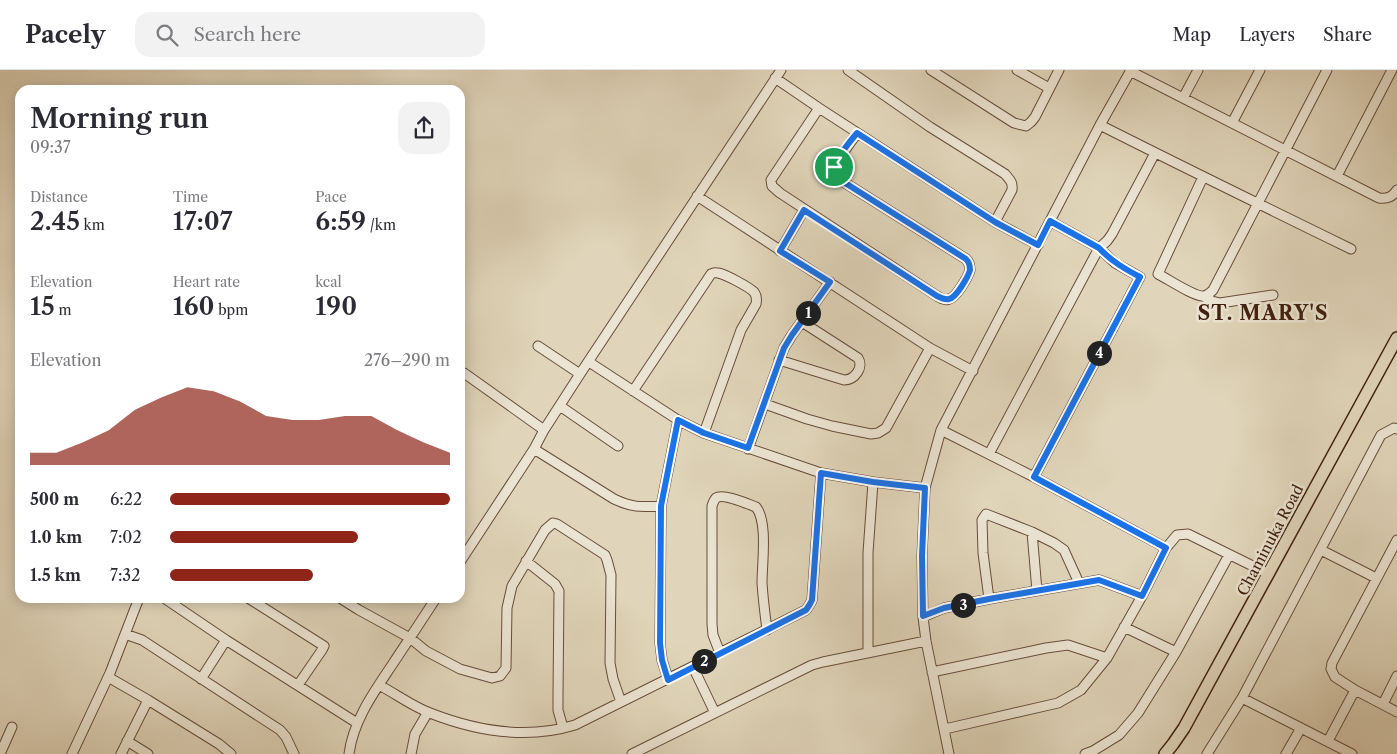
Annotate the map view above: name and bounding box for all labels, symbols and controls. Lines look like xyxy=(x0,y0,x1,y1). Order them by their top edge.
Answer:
search box xyxy=(135,12,485,57)
text: Pacely xyxy=(25,20,105,49)
icon: search xyxy=(153,21,181,49)
text: Search here xyxy=(193,23,301,46)
text: Map xyxy=(1173,24,1211,46)
text: Layers xyxy=(1239,24,1295,46)
text: Share xyxy=(1323,24,1372,46)
text: Morning run xyxy=(30,101,209,135)
button: share xyxy=(398,102,450,154)
text: 09:37 xyxy=(30,137,71,157)
pin xyxy=(813,146,855,188)
icon: arrive xyxy=(820,153,848,181)
text: Distance xyxy=(30,188,88,206)
text: Time xyxy=(173,188,208,206)
text: Pace xyxy=(315,188,347,206)
text: 2.45 xyxy=(30,206,80,237)
text: 17:07 xyxy=(173,206,232,237)
text: 6:59 xyxy=(315,206,366,237)
text: km xyxy=(80,216,105,234)
text: /km xyxy=(366,216,396,234)
text: Elevation xyxy=(30,273,93,291)
text: Heart rate xyxy=(173,273,240,291)
text: kcal xyxy=(315,273,342,291)
text: 15 xyxy=(30,291,55,322)
text: 160 xyxy=(173,291,214,322)
text: 190 xyxy=(315,291,357,322)
pin: 1 xyxy=(796,300,820,326)
text: m xyxy=(55,301,72,319)
text: bpm xyxy=(214,301,248,319)
district label: ST. MARY'S xyxy=(1197,301,1329,325)
text: 1 xyxy=(805,304,812,322)
pin: 4 xyxy=(1086,340,1112,366)
text: 4 xyxy=(1095,344,1104,362)
text: Elevation xyxy=(30,350,101,370)
text: 276–290 m xyxy=(364,350,450,370)
street label: Chaminuka Road xyxy=(1233,481,1307,599)
text: 500 m xyxy=(30,489,79,509)
text: 6:22 xyxy=(110,489,142,509)
text: 1.0 km xyxy=(30,527,82,547)
text: 7:02 xyxy=(110,527,142,547)
text: 1.5 km xyxy=(30,565,81,585)
text: 7:32 xyxy=(110,565,140,585)
pin: 3 xyxy=(950,592,976,618)
text: 3 xyxy=(960,596,967,614)
pin: 2 xyxy=(692,648,716,674)
text: 2 xyxy=(700,652,709,670)

